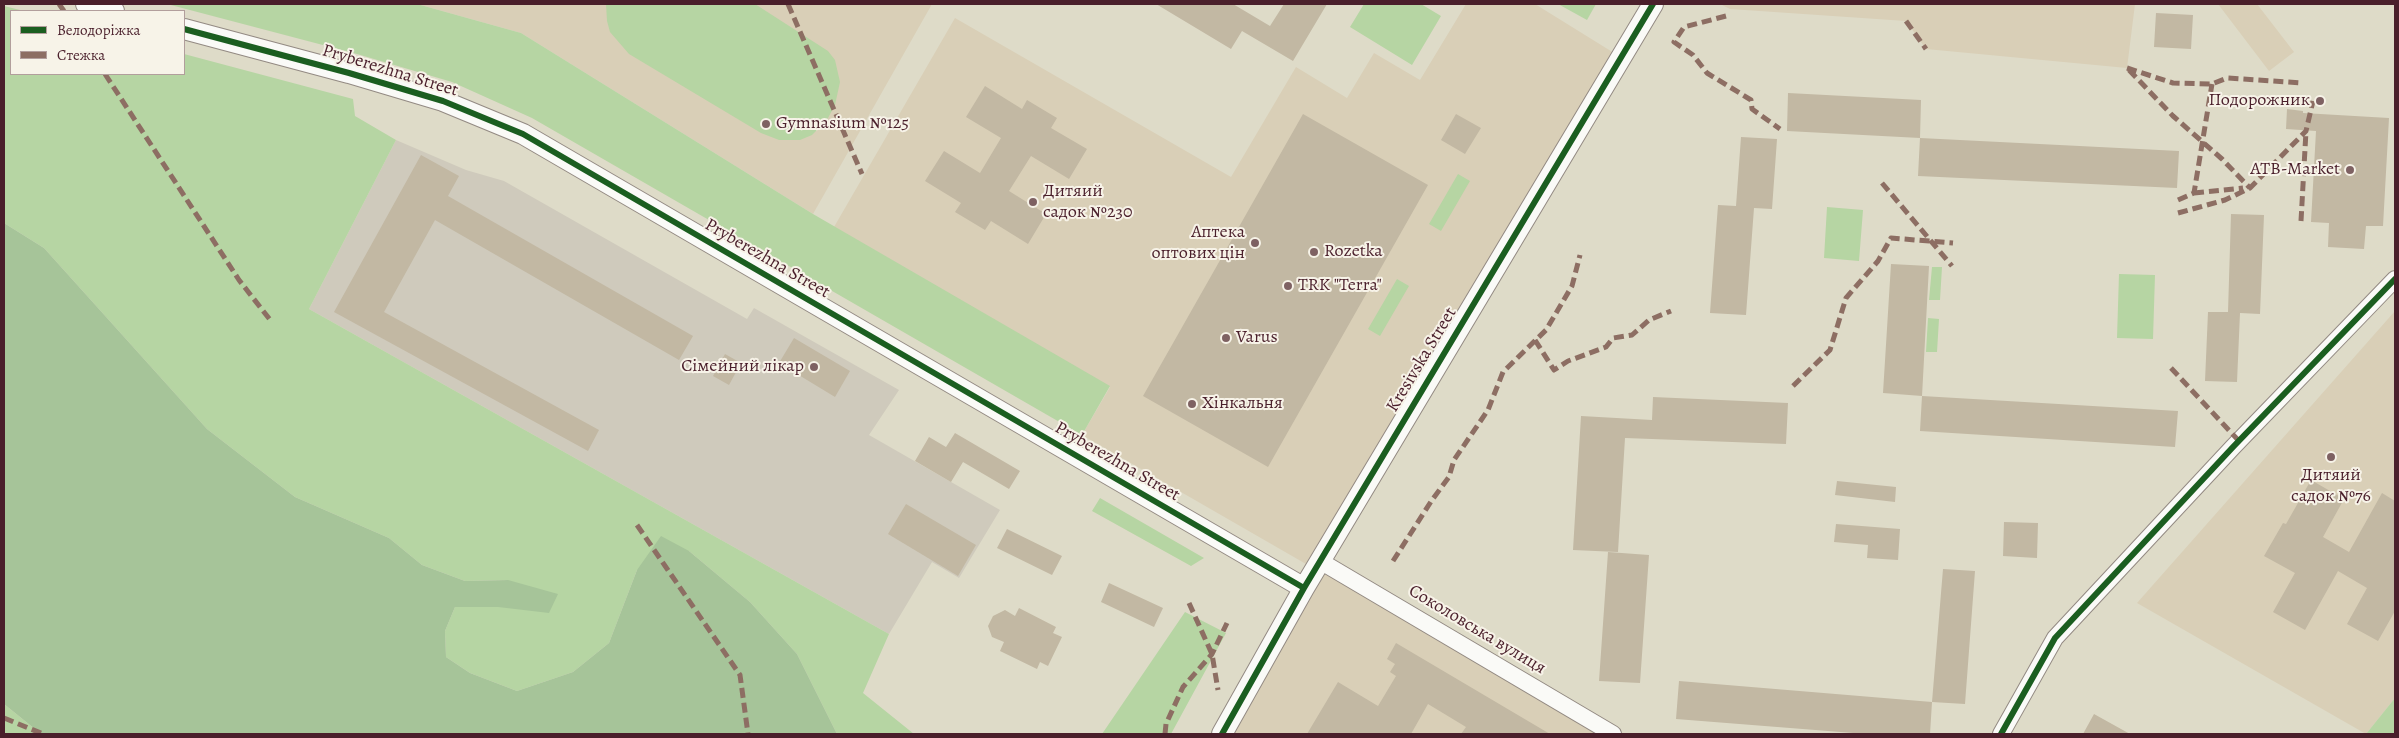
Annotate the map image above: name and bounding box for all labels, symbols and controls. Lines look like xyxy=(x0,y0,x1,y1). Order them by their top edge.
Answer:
legend xyxy=(10,10,185,75)
text: Велодоріжка xyxy=(57,20,140,40)
street label: Pryberezhna Street xyxy=(319,40,461,102)
text: Стежка xyxy=(57,45,105,65)
place label: Подорожник xyxy=(2208,90,2310,112)
marker: Подорожник xyxy=(2314,95,2326,107)
place label: Gymnasium №125 xyxy=(776,113,909,135)
marker: Gymnasium №125 xyxy=(760,118,772,130)
place label: ATB-Market xyxy=(2250,159,2340,181)
marker: ATB-Market xyxy=(2344,164,2356,176)
place label: Дитяий садок №230 xyxy=(1043,181,1133,223)
marker: Дитяий садок №230 xyxy=(1027,196,1039,208)
street label: Pryberezhna Street xyxy=(701,214,833,304)
place label: Аптека оптових цін xyxy=(1152,222,1245,264)
marker: Аптека оптових цін xyxy=(1249,237,1261,249)
place label: Rozetka xyxy=(1324,241,1383,263)
marker: Rozetka xyxy=(1308,246,1320,258)
place label: TRK "Terra" xyxy=(1298,275,1382,297)
marker: TRK "Terra" xyxy=(1282,280,1294,292)
street label: Kresivska Street xyxy=(1382,304,1462,416)
place label: Varus xyxy=(1236,327,1278,349)
marker: Varus xyxy=(1220,332,1232,344)
place label: Сімейний лікар xyxy=(681,356,804,378)
marker: Сімейний лікар xyxy=(808,361,820,373)
place label: Хінкальня xyxy=(1202,393,1283,415)
marker: Хінкальня xyxy=(1186,398,1198,410)
street label: Pryberezhna Street xyxy=(1051,417,1183,507)
marker: Дитяий садок №76 xyxy=(2325,451,2337,463)
place label: Дитяий садок №76 xyxy=(2291,465,2371,508)
street label: Соколовська вулиця xyxy=(1405,581,1549,679)

